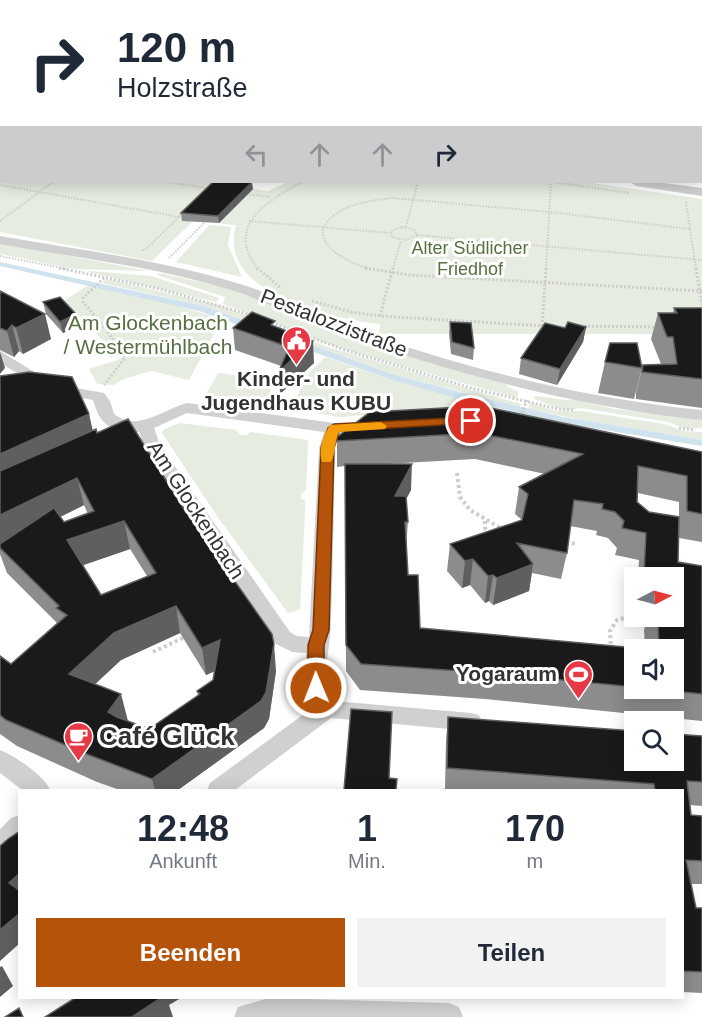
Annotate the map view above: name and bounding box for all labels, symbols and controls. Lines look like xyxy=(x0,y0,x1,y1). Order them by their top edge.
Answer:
icon: right xyxy=(18,24,96,102)
text: 120 m xyxy=(117,24,236,71)
text: Holzstraße xyxy=(117,73,248,103)
icon: left xyxy=(240,138,273,171)
icon: ahead xyxy=(303,138,336,171)
icon: ahead xyxy=(366,138,399,171)
icon: right xyxy=(429,138,462,171)
park label: Alter Südlicher Friedhof xyxy=(411,238,529,279)
street label: Pestalozzistraße xyxy=(258,284,411,361)
park label: Am Glockenbach / Westermühlbach xyxy=(64,311,232,358)
public building icon: Kinder- und Jugendhaus KUBU xyxy=(280,324,312,366)
place label: Kinder- und Jugendhaus KUBU xyxy=(201,367,391,414)
pin xyxy=(445,395,496,446)
icon: arrive xyxy=(454,404,487,437)
street label: Am Glockenbach xyxy=(143,436,250,583)
north arrow xyxy=(624,567,684,627)
map controls xyxy=(624,567,684,771)
button: sound xyxy=(624,639,684,699)
position arrow xyxy=(284,656,348,720)
sports icon: Yogaraum xyxy=(562,658,594,700)
place label: Yogaraum xyxy=(456,662,557,685)
button: search xyxy=(624,711,684,771)
cafe icon: Café Glück xyxy=(62,720,94,762)
place label: Café Glück xyxy=(99,721,235,751)
text: 12:48 xyxy=(137,808,229,849)
text: 1 xyxy=(357,808,377,849)
text: 170 xyxy=(505,808,565,849)
text: Ankunft xyxy=(149,850,217,872)
text: Min. xyxy=(348,850,386,872)
text: m xyxy=(527,850,543,872)
button: Beenden xyxy=(36,918,345,987)
button: Teilen xyxy=(357,918,666,987)

